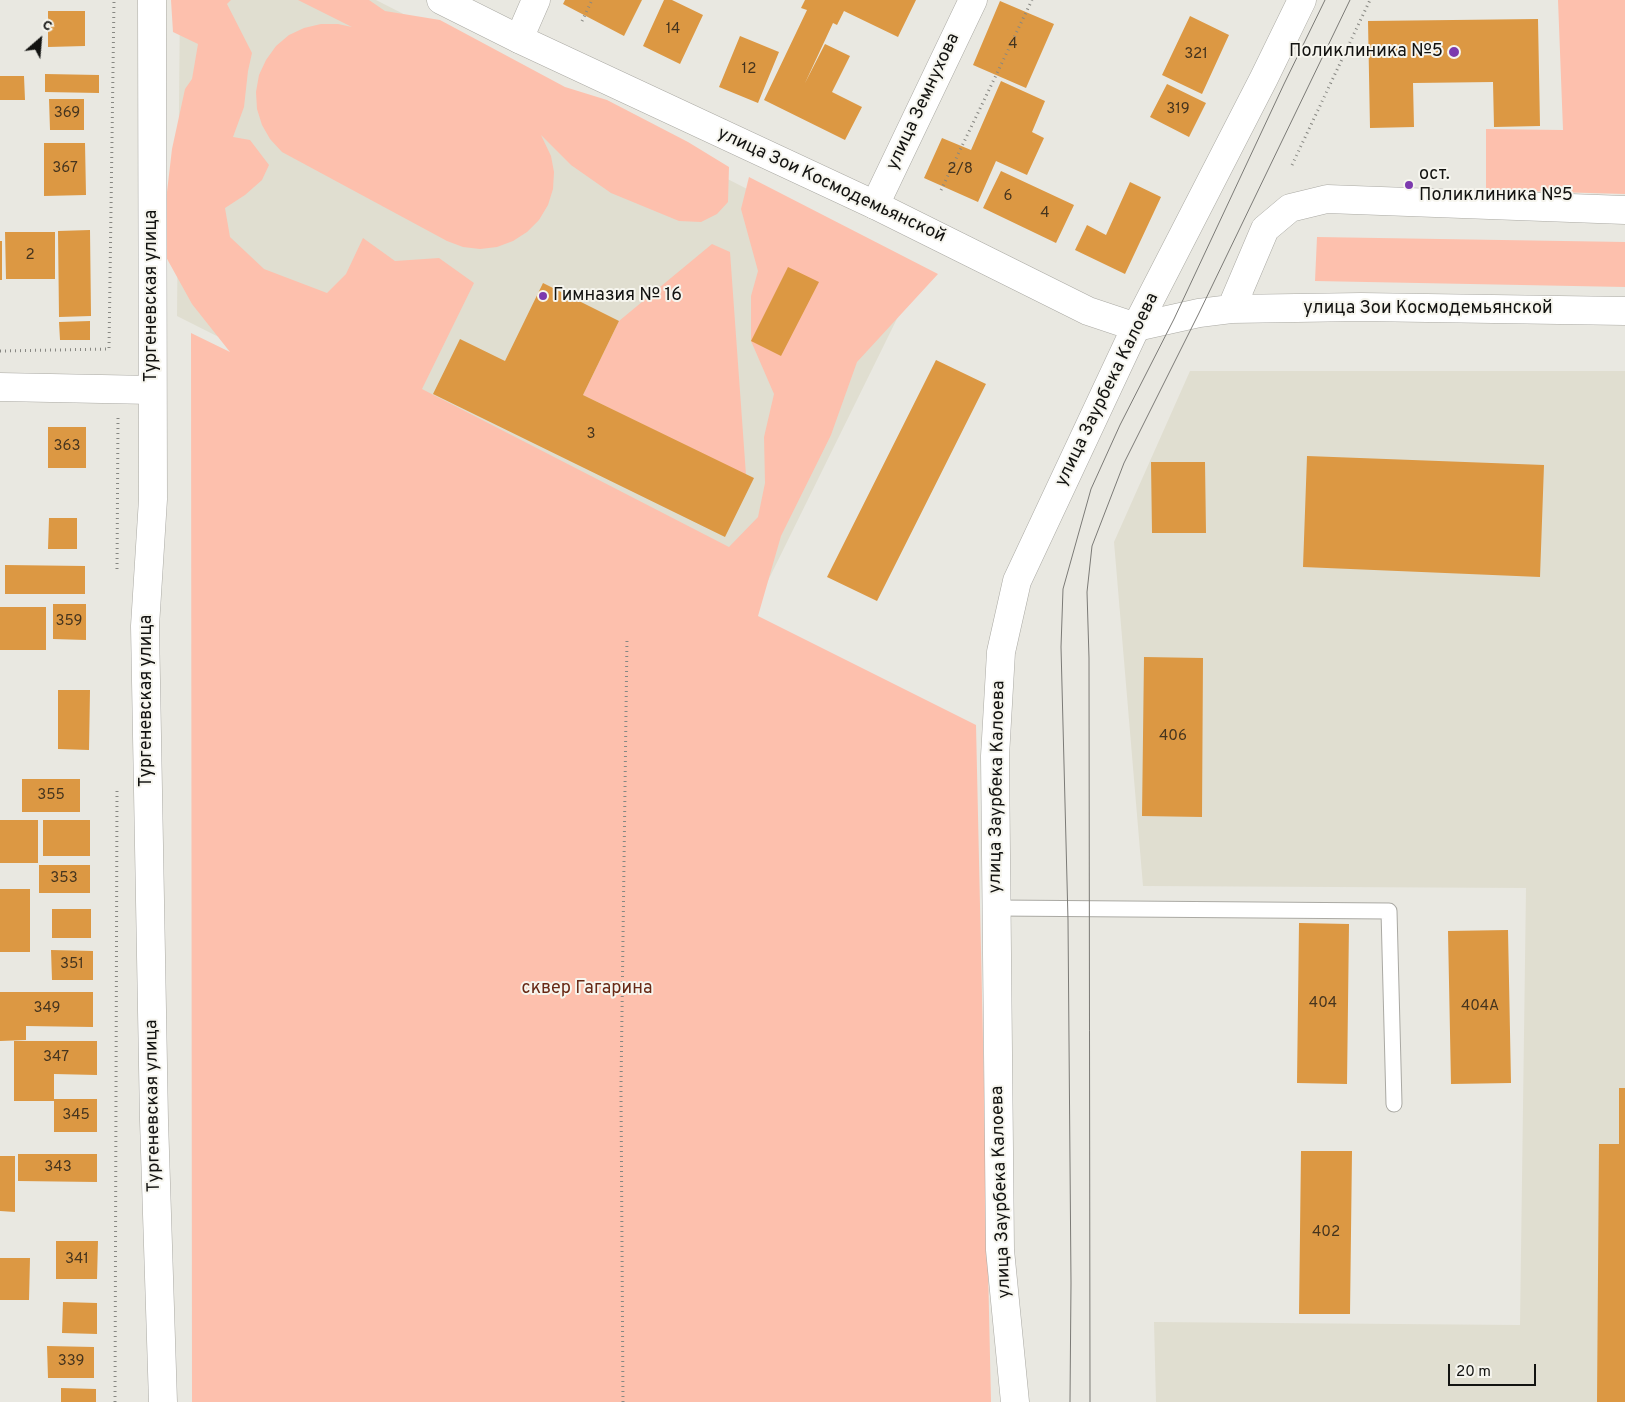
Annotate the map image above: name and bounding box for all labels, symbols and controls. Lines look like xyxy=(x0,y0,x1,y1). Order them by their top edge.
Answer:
north arrow xyxy=(15,15,65,65)
text: С xyxy=(39,17,55,36)
house number: 14 xyxy=(666,21,680,39)
street label: улица Земнухова xyxy=(883,30,965,174)
house number: 4 xyxy=(1008,36,1018,54)
place label: Поликлиника №5 xyxy=(1289,41,1443,63)
marker: Поликлиника №5 xyxy=(1447,45,1461,59)
house number: 321 xyxy=(1184,46,1208,64)
house number: 12 xyxy=(742,61,756,79)
house number: 319 xyxy=(1166,101,1190,119)
house number: 369 xyxy=(54,105,80,123)
street label: улица Зои Космодемьянской xyxy=(713,124,949,248)
house number: 367 xyxy=(52,160,78,178)
house number: 2/8 xyxy=(947,161,973,179)
place label: ост. Поликлиника №5 xyxy=(1419,164,1573,206)
marker: ост. Поликлиника №5 xyxy=(1403,179,1415,191)
house number: 6 xyxy=(1004,188,1012,206)
house number: 4 xyxy=(1040,205,1050,223)
street label: Тургеневская улица xyxy=(141,210,163,382)
house number: 2 xyxy=(25,247,35,265)
place label: Гимназия № 16 xyxy=(553,285,682,307)
marker: Гимназия № 16 xyxy=(537,290,549,302)
street label: улица Заурбека Калоева xyxy=(1052,290,1164,490)
street label: улица Зои Космодемьянской xyxy=(1303,298,1553,320)
house number: 3 xyxy=(586,426,596,444)
house number: 363 xyxy=(53,438,81,456)
house number: 359 xyxy=(55,613,83,631)
street label: Тургеневская улица xyxy=(136,615,158,787)
street label: улица Заурбека Калоева xyxy=(985,680,1011,894)
house number: 406 xyxy=(1159,728,1187,746)
house number: 355 xyxy=(37,787,65,805)
house number: 353 xyxy=(50,870,78,888)
house number: 351 xyxy=(60,956,84,974)
park label: сквер Гагарина xyxy=(522,978,652,1000)
house number: 404 xyxy=(1309,995,1337,1013)
house number: 404А xyxy=(1461,998,1499,1016)
house number: 349 xyxy=(33,1000,61,1018)
street label: Тургеневская улица xyxy=(142,1019,166,1193)
house number: 347 xyxy=(43,1049,69,1067)
street label: улица Заурбека Калоева xyxy=(987,1085,1017,1299)
house number: 345 xyxy=(62,1107,90,1125)
house number: 343 xyxy=(44,1159,72,1177)
house number: 402 xyxy=(1312,1224,1340,1242)
house number: 341 xyxy=(65,1251,89,1269)
house number: 339 xyxy=(58,1353,84,1371)
scale bar xyxy=(1450,1354,1538,1386)
text: 20 m xyxy=(1456,1363,1491,1382)

